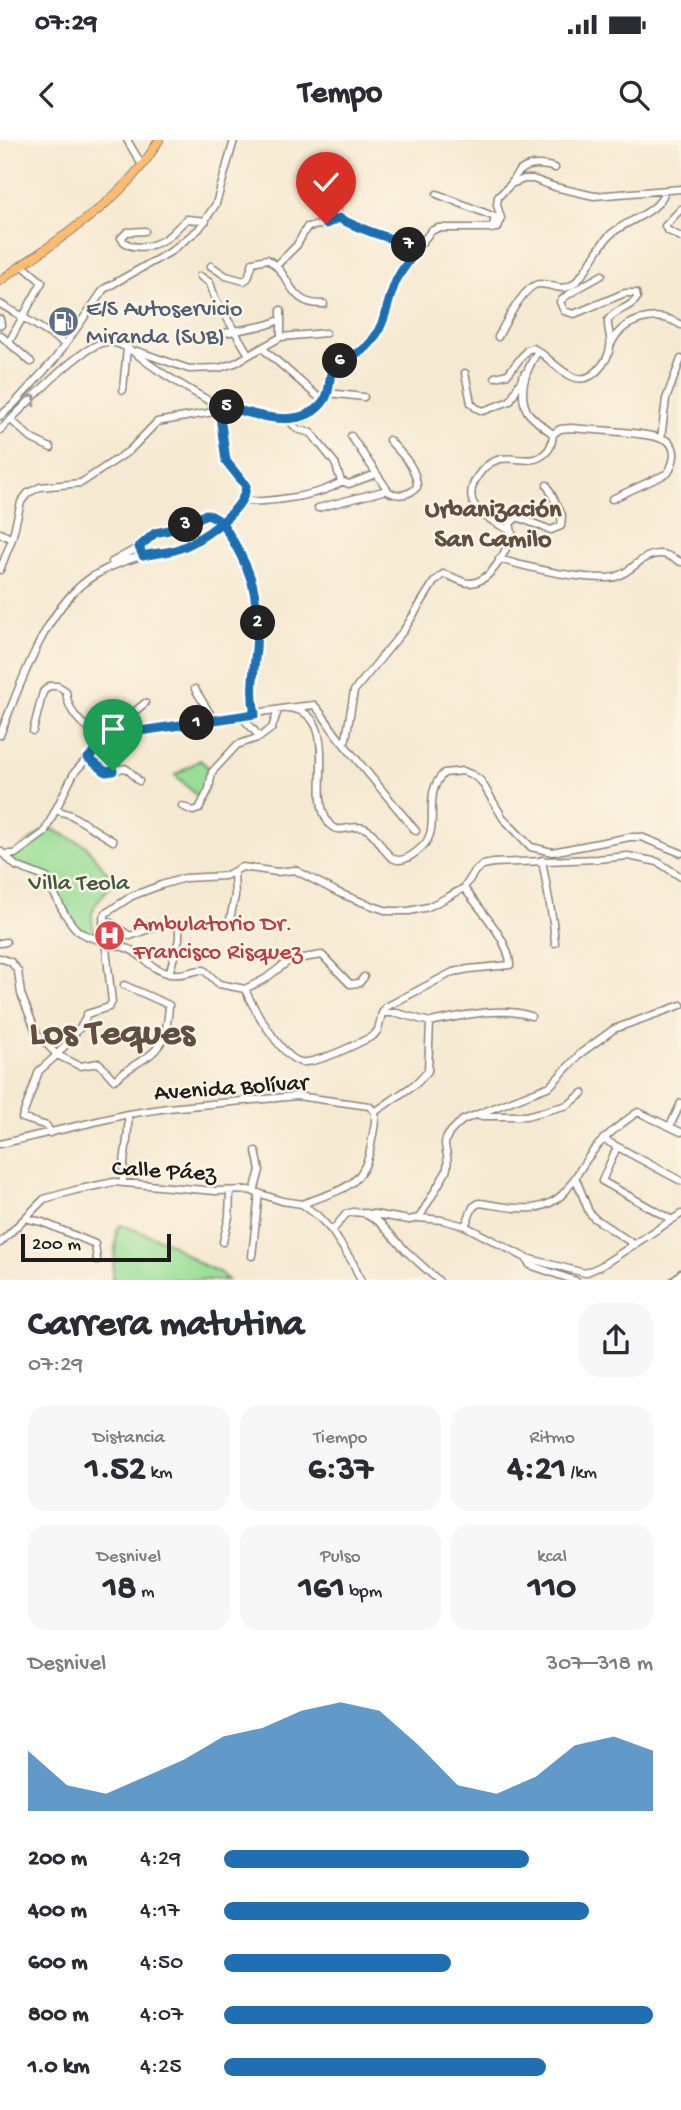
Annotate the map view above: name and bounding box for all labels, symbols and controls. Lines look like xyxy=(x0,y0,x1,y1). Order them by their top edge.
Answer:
text: 07:29 xyxy=(35,9,97,40)
icon: back xyxy=(28,76,66,114)
text: Tempo xyxy=(299,76,382,114)
icon: search xyxy=(615,76,653,114)
pin xyxy=(296,152,356,224)
icon: check xyxy=(307,163,345,201)
pin: 7 xyxy=(392,228,426,262)
text: 7 xyxy=(404,233,413,256)
place label: E/S Autoservicio Miranda (SUB) xyxy=(86,296,243,353)
fuel station icon: E/S Autoservicio Miranda (SUB) xyxy=(46,304,80,338)
pin: 6 xyxy=(322,344,358,378)
text: 6 xyxy=(335,349,344,372)
pin: 5 xyxy=(210,390,244,424)
one-way arrow xyxy=(24,395,37,408)
text: 5 xyxy=(222,395,232,418)
district label: Urbanización San Camilo xyxy=(425,496,562,557)
pin: 3 xyxy=(168,508,204,542)
text: 3 xyxy=(181,513,190,536)
pin: 2 xyxy=(240,606,276,640)
text: 2 xyxy=(253,611,262,634)
pin xyxy=(83,699,143,771)
pin: 1 xyxy=(180,706,214,740)
icon: arrive xyxy=(94,710,132,748)
text: 1 xyxy=(193,711,200,734)
park label: Villa Teola xyxy=(28,870,130,899)
place label: Ambulatorio Dr. Francisco Risquez xyxy=(132,911,304,968)
hospital icon: Ambulatorio Dr. Francisco Risquez xyxy=(93,919,127,953)
district label: Los Teques xyxy=(29,1013,197,1057)
street label: Avenida Bolívar xyxy=(153,1069,312,1109)
street label: Calle Páez xyxy=(111,1155,218,1190)
scale bar xyxy=(21,1232,172,1263)
text: 200 m xyxy=(32,1234,81,1257)
button: share xyxy=(579,1303,653,1377)
text: Carrera matutina xyxy=(28,1304,304,1348)
text: 07:29 xyxy=(28,1352,83,1379)
text: Distancia xyxy=(93,1427,165,1450)
text: Tiempo xyxy=(314,1427,367,1450)
text: Ritmo xyxy=(530,1427,575,1450)
text: 1.52 xyxy=(85,1450,146,1491)
text: 6:37 xyxy=(308,1450,373,1491)
text: 4:21 xyxy=(507,1450,566,1491)
text: km xyxy=(146,1462,172,1485)
text: /km xyxy=(566,1462,597,1485)
text: Desnivel xyxy=(96,1546,161,1569)
text: Pulso xyxy=(320,1546,361,1569)
text: kcal xyxy=(537,1546,567,1569)
text: 18 xyxy=(103,1569,136,1610)
text: 161 xyxy=(299,1569,345,1610)
text: 110 xyxy=(528,1569,576,1610)
text: m xyxy=(136,1581,154,1604)
text: bpm xyxy=(345,1581,382,1604)
text: Desnivel xyxy=(28,1651,106,1678)
text: 307–318 m xyxy=(546,1651,653,1678)
text: 200 m xyxy=(28,1846,87,1873)
text: 4:29 xyxy=(140,1846,181,1873)
text: 400 m xyxy=(28,1898,87,1925)
text: 4:17 xyxy=(140,1898,179,1925)
text: 600 m xyxy=(28,1950,88,1977)
text: 4:50 xyxy=(140,1950,183,1977)
text: 800 m xyxy=(28,2002,89,2029)
text: 4:07 xyxy=(140,2002,183,2029)
text: 1.0 km xyxy=(28,2054,90,2081)
text: 4:25 xyxy=(140,2054,181,2081)

